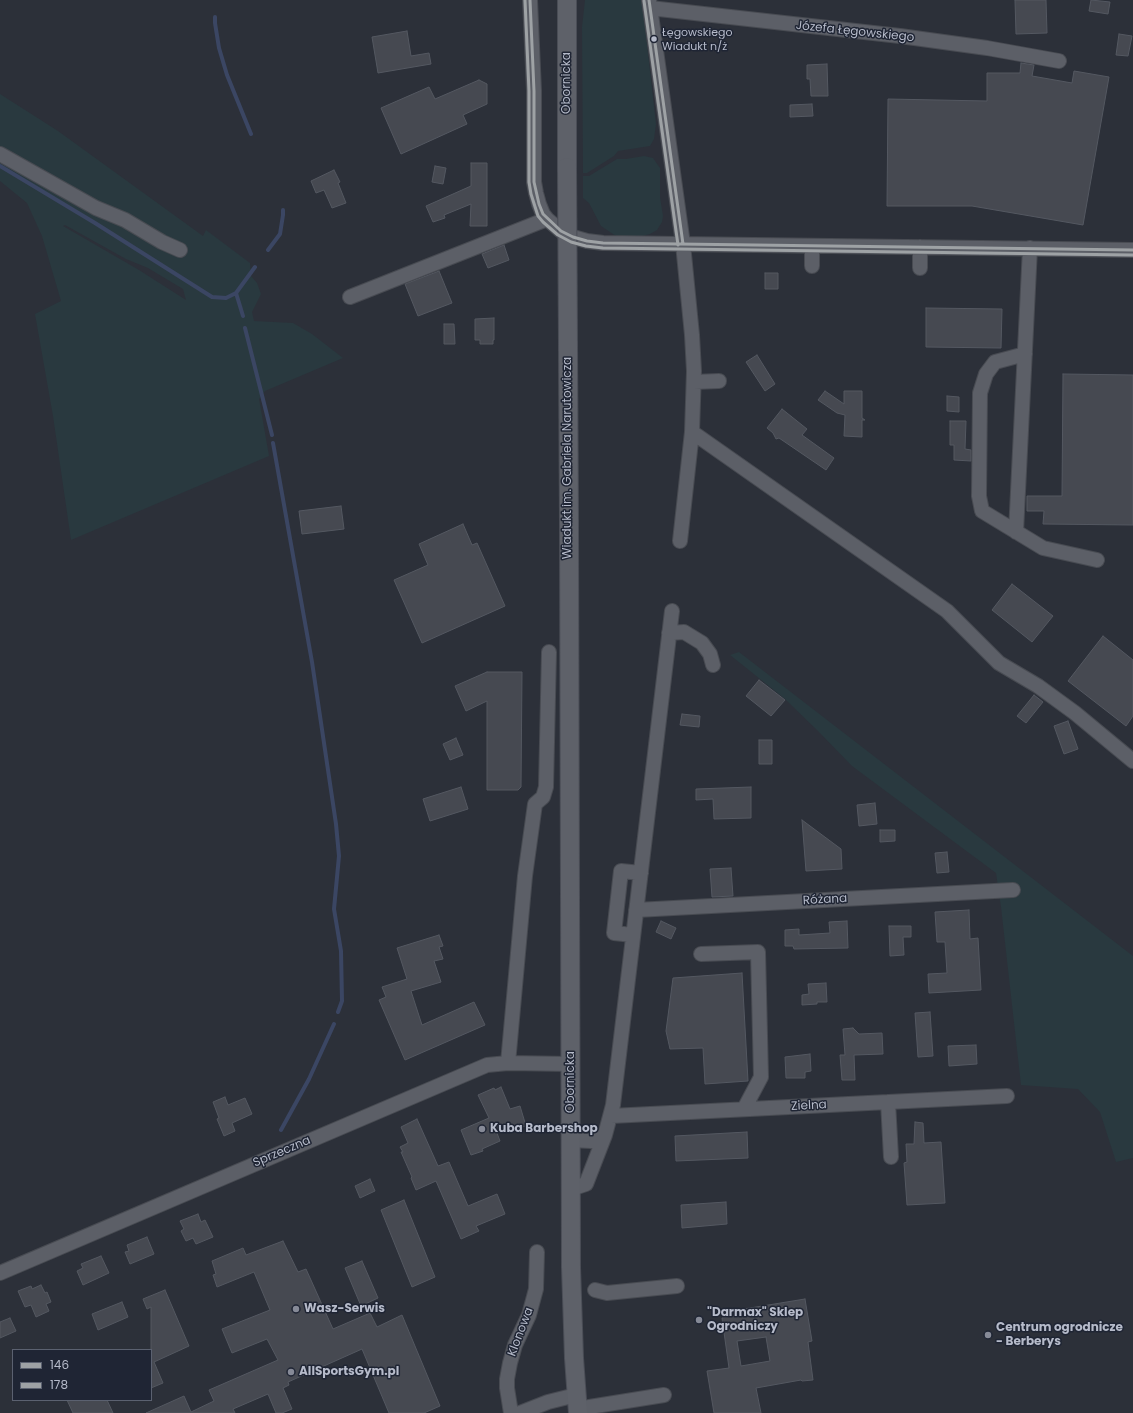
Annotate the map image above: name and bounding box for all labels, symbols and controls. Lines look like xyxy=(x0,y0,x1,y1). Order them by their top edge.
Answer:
street label: Józefa Łęgowskiego xyxy=(795,19,915,45)
place label: Łęgowskiego Wiadukt n/ż xyxy=(662,26,733,52)
marker: Łęgowskiego Wiadukt n/ż xyxy=(649,34,659,44)
street label: Obornicka xyxy=(560,52,574,114)
street label: Wiadukt im. Gabriela Narutowicza xyxy=(561,357,575,559)
street label: Różana xyxy=(802,892,848,908)
street label: Obornicka xyxy=(564,1051,578,1113)
street label: Zielna xyxy=(791,1098,827,1114)
place label: Kuba Barbershop xyxy=(490,1122,598,1136)
marker: Kuba Barbershop xyxy=(477,1124,487,1134)
street label: Sprzeczna xyxy=(251,1133,313,1171)
place label: Wasz-Serwis xyxy=(304,1302,385,1316)
marker: Wasz-Serwis xyxy=(291,1304,301,1314)
street label: Klonowa xyxy=(505,1306,537,1358)
place label: "Darmax" Sklep Ogrodniczy xyxy=(707,1306,803,1334)
marker: "Darmax" Sklep Ogrodniczy xyxy=(694,1315,704,1325)
place label: Centrum ogrodnicze - Berberys xyxy=(996,1321,1123,1349)
marker: Centrum ogrodnicze - Berberys xyxy=(983,1330,993,1340)
legend xyxy=(12,1349,152,1401)
text: 146 xyxy=(50,1356,69,1373)
place label: AllSportsGym.pl xyxy=(299,1365,399,1379)
marker: AllSportsGym.pl xyxy=(286,1367,296,1377)
text: 178 xyxy=(50,1376,68,1393)

